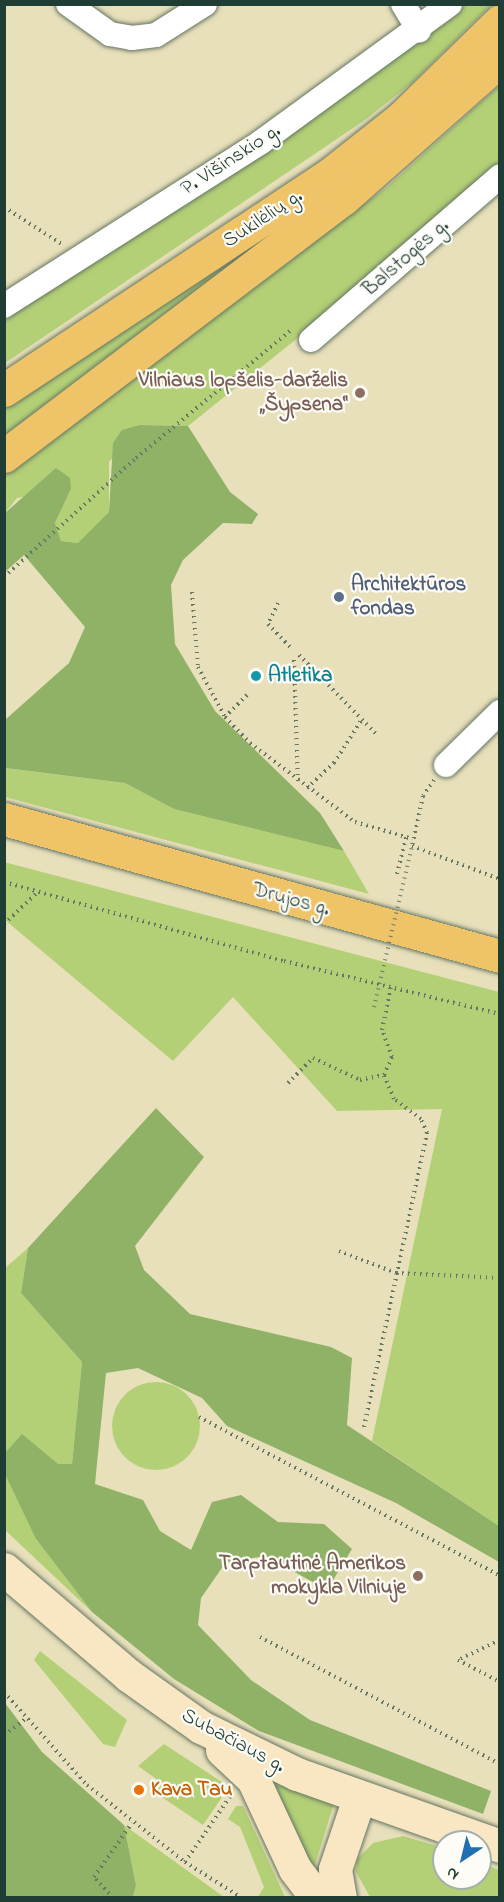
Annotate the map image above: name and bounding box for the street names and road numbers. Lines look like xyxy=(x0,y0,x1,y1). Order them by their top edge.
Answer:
street label: P. Višinskio g. xyxy=(177,119,285,201)
street label: Sukilėlių g. xyxy=(219,184,307,254)
street label: Balstogės g. xyxy=(358,214,454,302)
street label: Drujos g. xyxy=(250,878,332,922)
street label: Subačiaus g. xyxy=(177,1703,289,1779)

